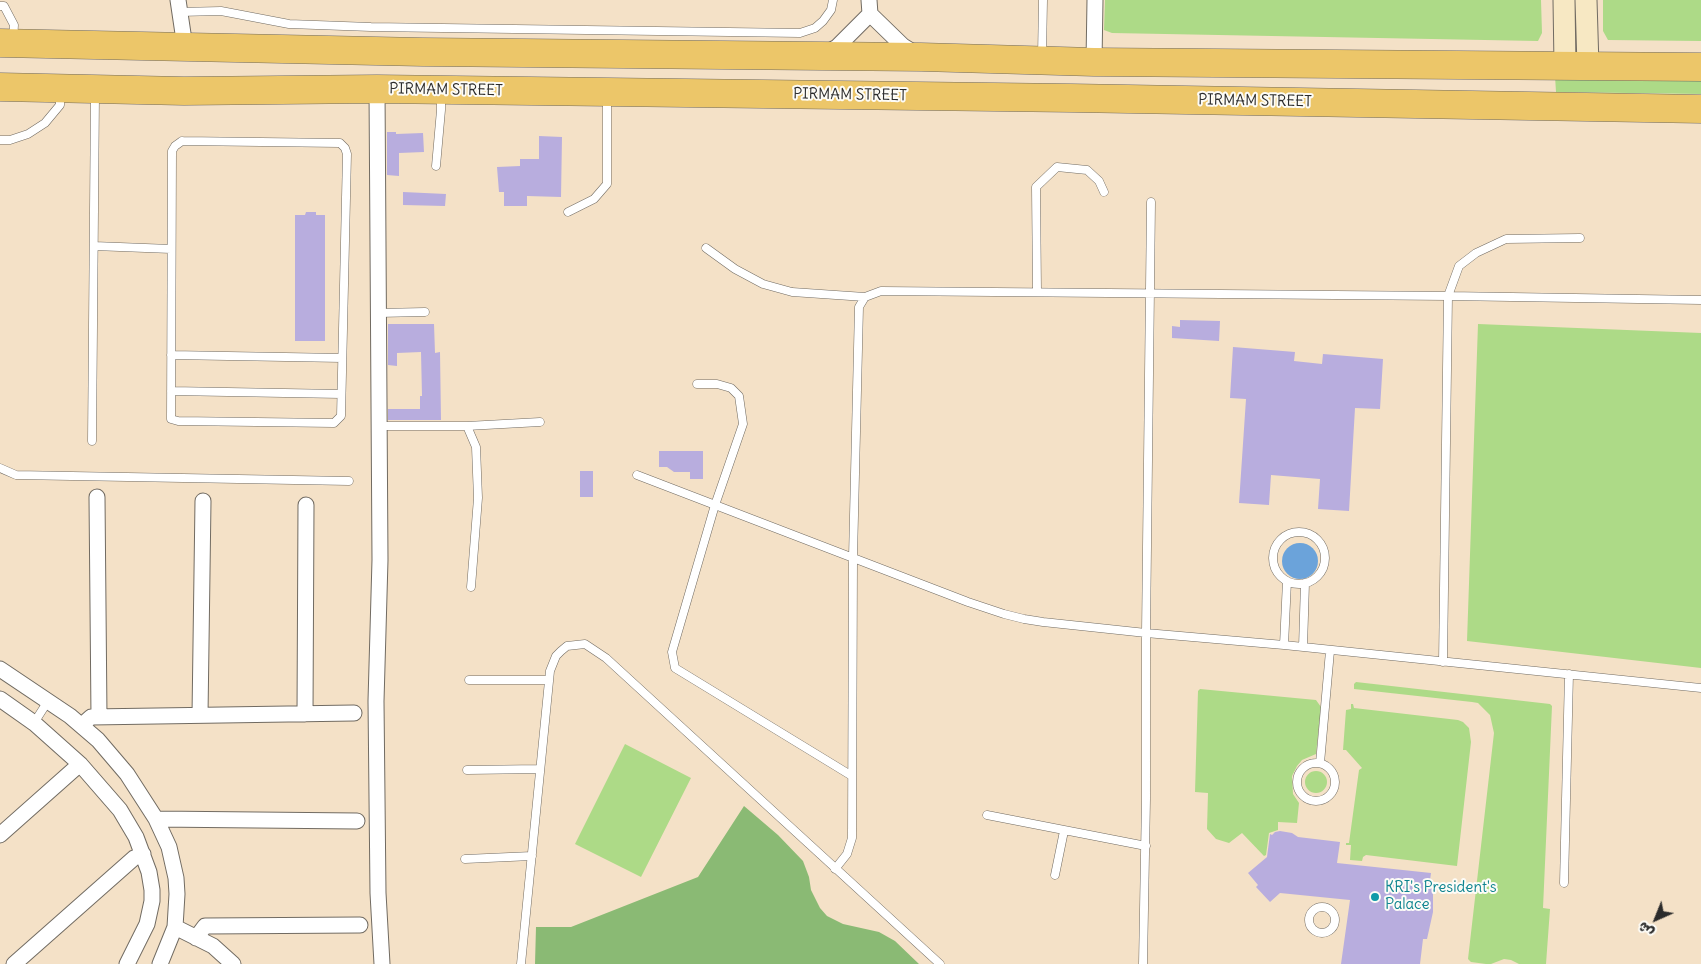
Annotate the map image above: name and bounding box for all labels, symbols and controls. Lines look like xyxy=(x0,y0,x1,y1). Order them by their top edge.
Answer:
street label: PIRMAM STREET xyxy=(389,80,503,100)
street label: PIRMAM STREET xyxy=(793,85,907,105)
street label: PIRMAM STREET xyxy=(1198,91,1312,111)
place label: KRI's President's Palace xyxy=(1385,879,1497,914)
marker: KRI's President's Palace xyxy=(1369,891,1381,903)
north arrow xyxy=(1631,894,1681,944)
text: ش xyxy=(1634,918,1657,942)

